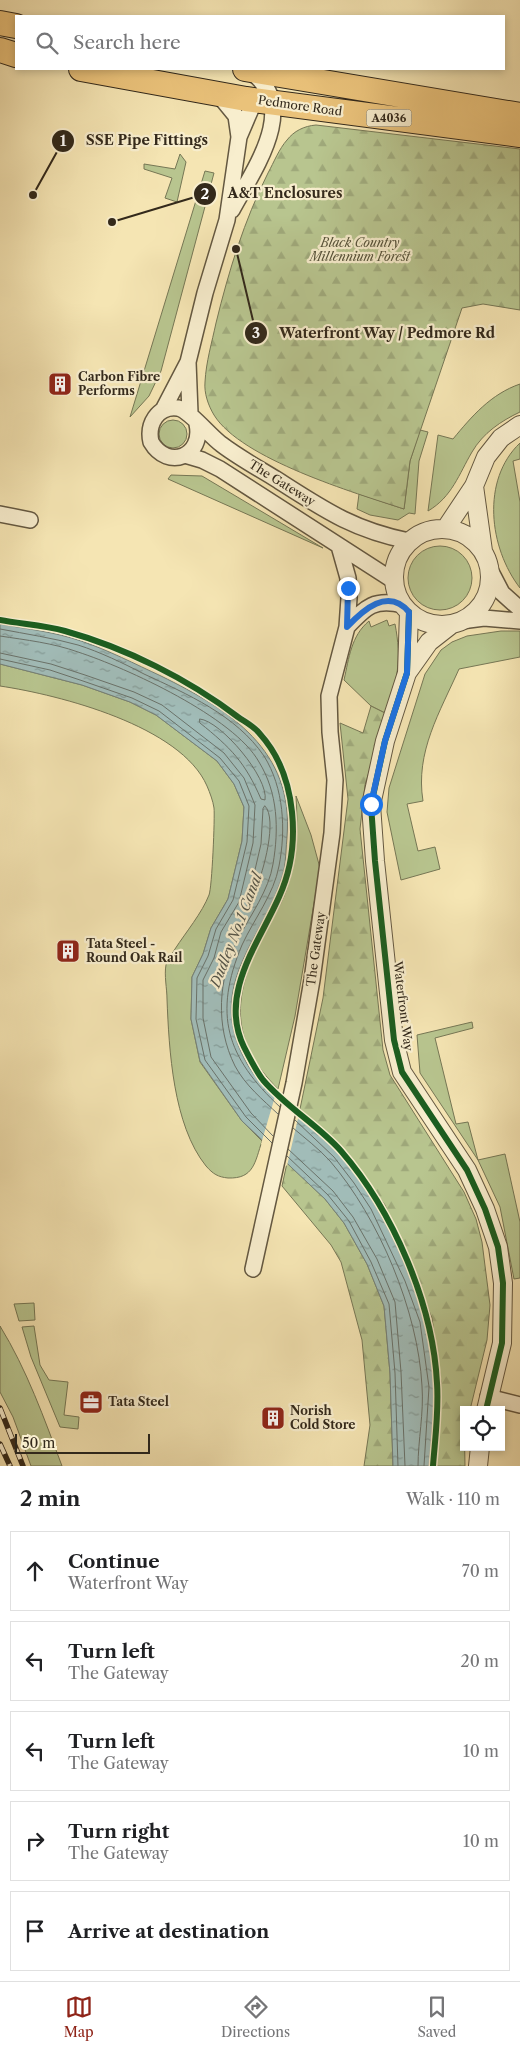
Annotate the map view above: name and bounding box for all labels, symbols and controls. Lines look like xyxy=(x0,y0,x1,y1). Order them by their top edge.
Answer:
search box xyxy=(15,15,505,70)
icon: search xyxy=(33,29,61,57)
text: Search here xyxy=(73,31,181,54)
street label: Pedmore Road xyxy=(257,92,344,119)
road number: A4036 xyxy=(366,110,412,126)
callout: SSE Pipe Fittings xyxy=(51,126,218,155)
text: 1 xyxy=(60,131,67,150)
text: SSE Pipe Fittings xyxy=(86,131,208,149)
callout: A&T Enclosures xyxy=(192,179,352,208)
text: 2 xyxy=(201,184,210,203)
text: A&T Enclosures xyxy=(227,184,342,202)
park label: Black Country Millennium Forest xyxy=(308,235,411,264)
callout: Waterfront Way / Pedmore Rd xyxy=(243,318,506,347)
text: 3 xyxy=(252,323,260,342)
text: Waterfront Way / Pedmore Rd xyxy=(278,324,496,342)
place label: Carbon Fibre Performs xyxy=(78,369,160,398)
building icon: Carbon Fibre Performs xyxy=(47,371,73,397)
street label: The Gateway xyxy=(246,456,319,509)
route end xyxy=(337,577,360,600)
route start xyxy=(360,793,383,816)
water label: Dudley No.1 Canal xyxy=(206,869,267,991)
street label: The Gateway xyxy=(303,910,328,987)
place label: Tata Steel - Round Oak Rail xyxy=(86,936,183,965)
building icon: Tata Steel - Round Oak Rail xyxy=(55,938,81,964)
street label: Waterfront Way xyxy=(390,959,416,1052)
office icon: Tata Steel xyxy=(78,1389,104,1415)
place label: Tata Steel xyxy=(108,1394,169,1409)
place label: Norish Cold Store xyxy=(290,1403,356,1432)
building icon: Norish Cold Store xyxy=(260,1405,286,1431)
map controls xyxy=(460,1406,505,1451)
button: locate xyxy=(460,1406,505,1451)
scale bar xyxy=(15,1431,150,1454)
text: 50 m xyxy=(22,1434,55,1452)
text: 2 min xyxy=(20,1486,80,1511)
text: Walk · 110 m xyxy=(406,1489,500,1509)
text: Continue xyxy=(68,1550,160,1573)
icon: ahead xyxy=(21,1557,49,1585)
text: 70 m xyxy=(462,1561,499,1581)
text: Waterfront Way xyxy=(68,1573,188,1593)
text: Turn left xyxy=(68,1640,155,1663)
icon: left xyxy=(21,1647,49,1675)
text: 20 m xyxy=(460,1651,499,1671)
text: The Gateway xyxy=(68,1663,169,1683)
text: Turn left xyxy=(68,1730,155,1753)
icon: left xyxy=(21,1737,49,1765)
text: 10 m xyxy=(463,1741,499,1761)
text: The Gateway xyxy=(68,1753,169,1773)
text: Turn right xyxy=(68,1820,169,1843)
icon: right xyxy=(21,1827,49,1855)
text: 10 m xyxy=(463,1831,499,1851)
text: The Gateway xyxy=(68,1843,169,1863)
icon: arrive xyxy=(21,1917,49,1945)
text: Arrive at destination xyxy=(68,1920,269,1943)
tab: Map xyxy=(64,1993,94,2041)
tab: Directions xyxy=(221,1993,290,2041)
tab: Saved xyxy=(417,1993,456,2041)

